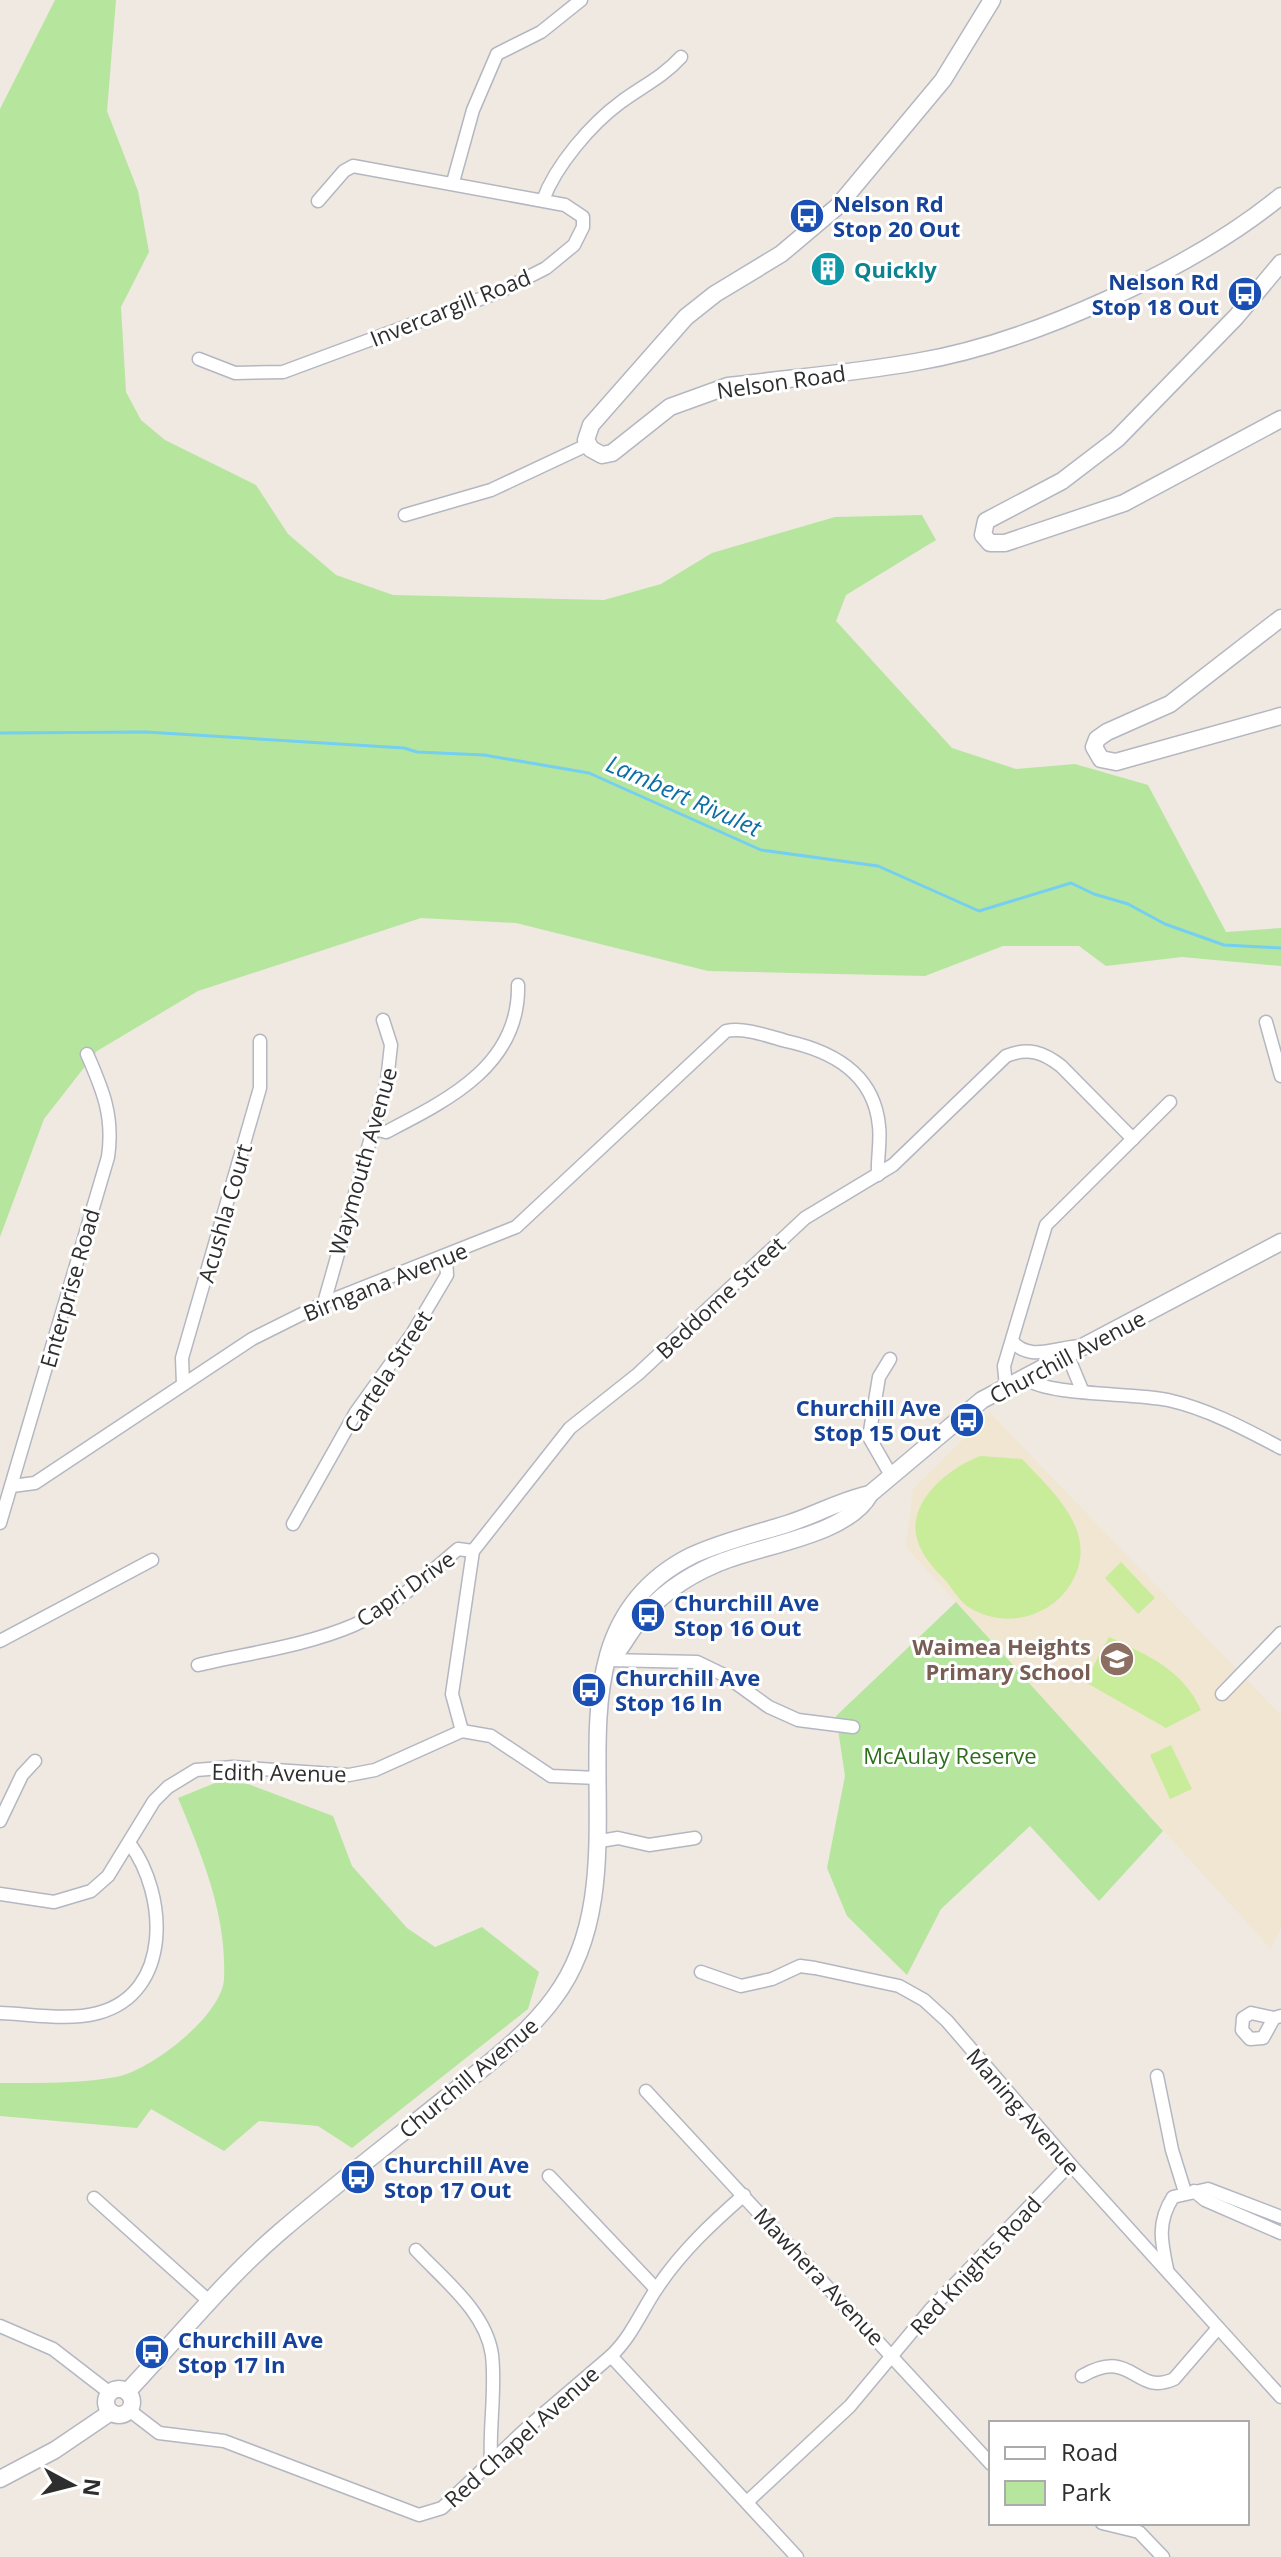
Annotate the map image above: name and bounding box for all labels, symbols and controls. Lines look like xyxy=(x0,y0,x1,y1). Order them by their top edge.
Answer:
place label: Nelson Rd Stop 20 Out xyxy=(833,188,960,243)
bus stop icon: Nelson Rd Stop 20 Out xyxy=(788,197,826,235)
building icon: Quickly xyxy=(809,250,847,288)
place label: Quickly xyxy=(854,254,937,284)
street label: Invercargill Road xyxy=(365,261,535,353)
place label: Nelson Rd Stop 18 Out xyxy=(1092,266,1219,321)
bus stop icon: Nelson Rd Stop 18 Out xyxy=(1226,275,1264,313)
street label: Nelson Road xyxy=(715,357,847,405)
water label: Lambert Rivulet xyxy=(601,746,768,844)
street label: Waymouth Avenue xyxy=(321,1063,403,1259)
street label: Acushla Court xyxy=(190,1140,258,1286)
street label: Enterprise Road xyxy=(32,1205,106,1371)
street label: Beddome Street xyxy=(649,1229,791,1365)
street label: Birngana Avenue xyxy=(299,1234,471,1328)
street label: Churchill Avenue xyxy=(984,1302,1150,1410)
street label: Cartela Street xyxy=(336,1304,438,1438)
place label: Churchill Ave Stop 15 Out xyxy=(796,1392,941,1447)
bus stop icon: Churchill Ave Stop 15 Out xyxy=(948,1401,986,1439)
street label: Capri Drive xyxy=(350,1543,460,1633)
place label: Churchill Ave Stop 16 Out xyxy=(674,1587,819,1642)
bus stop icon: Churchill Ave Stop 16 Out xyxy=(629,1596,667,1634)
place label: Waimea Heights Primary School xyxy=(912,1631,1091,1686)
school or university icon: Waimea Heights Primary School xyxy=(1098,1640,1136,1678)
place label: Churchill Ave Stop 16 In xyxy=(615,1662,760,1717)
bus stop icon: Churchill Ave Stop 16 In xyxy=(570,1671,608,1709)
park label: McAulay Reserve xyxy=(863,1740,1037,1770)
street label: Edith Avenue xyxy=(211,1756,347,1788)
street label: Churchill Avenue xyxy=(392,2010,544,2144)
street label: Maning Avenue xyxy=(961,2041,1087,2181)
place label: Churchill Ave Stop 17 Out xyxy=(384,2149,529,2204)
bus stop icon: Churchill Ave Stop 17 Out xyxy=(339,2158,377,2196)
street label: Red Knights Road xyxy=(903,2189,1047,2341)
street label: Mawhera Avenue xyxy=(748,2201,892,2351)
place label: Churchill Ave Stop 17 In xyxy=(178,2324,323,2379)
bus stop icon: Churchill Ave Stop 17 In xyxy=(133,2333,171,2371)
street label: Red Chapel Avenue xyxy=(437,2358,605,2514)
legend xyxy=(989,2421,1249,2525)
text: Road xyxy=(1061,2435,1118,2468)
north arrow xyxy=(32,2445,112,2525)
text: Park xyxy=(1061,2475,1112,2508)
text: N xyxy=(77,2477,109,2498)

